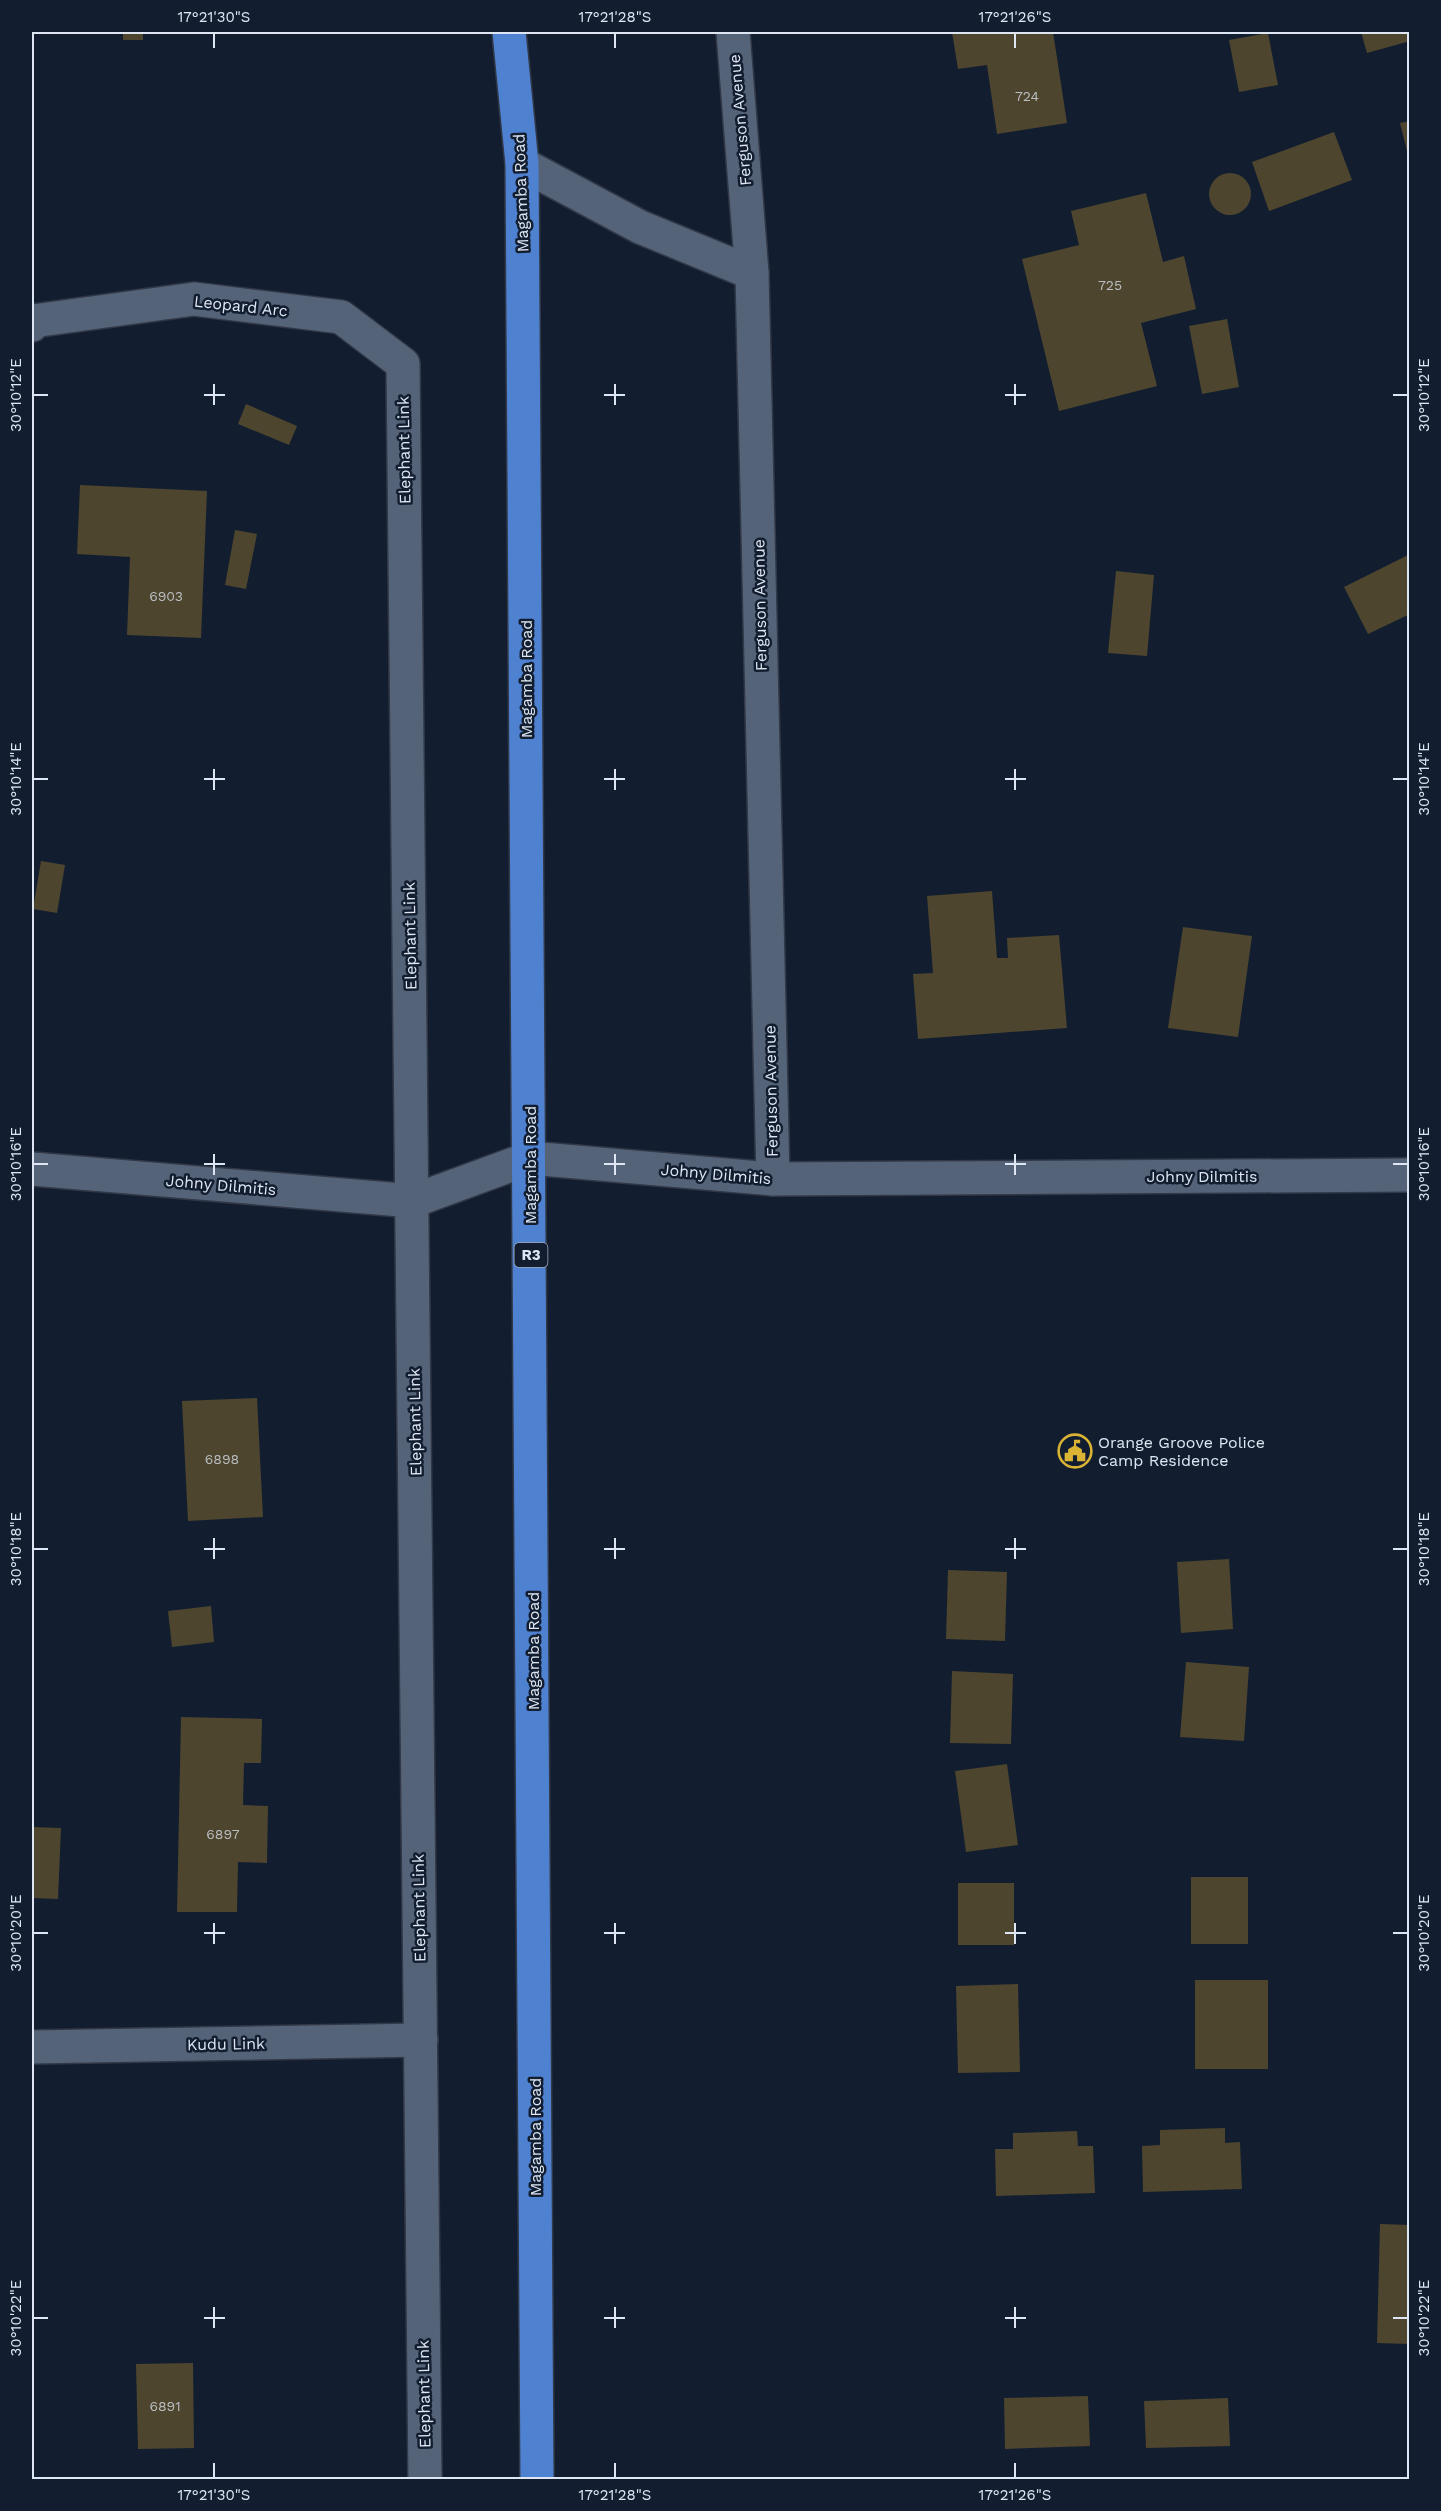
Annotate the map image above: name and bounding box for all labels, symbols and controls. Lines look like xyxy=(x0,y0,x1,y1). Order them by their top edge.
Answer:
text: 17°21'30"S xyxy=(177,8,251,26)
text: 17°21'28"S xyxy=(579,8,651,26)
text: 17°21'26"S xyxy=(979,8,1051,26)
street label: Ferguson Avenue xyxy=(725,53,755,187)
house number: 724 xyxy=(1015,88,1039,104)
street label: Magamba Road xyxy=(509,133,533,253)
house number: 725 xyxy=(1098,277,1122,293)
street label: Leopard Arc xyxy=(193,292,289,320)
text: 30°10'12"E xyxy=(7,358,25,432)
text: 30°10'12"E xyxy=(1415,358,1433,432)
street label: Elephant Link xyxy=(394,396,414,504)
street label: Ferguson Avenue xyxy=(749,539,771,671)
house number: 6903 xyxy=(149,588,183,604)
street label: Magamba Road xyxy=(517,620,536,738)
text: 30°10'14"E xyxy=(7,742,25,816)
text: 30°10'14"E xyxy=(1415,742,1433,816)
street label: Elephant Link xyxy=(400,882,420,990)
street label: Ferguson Avenue xyxy=(760,1025,782,1157)
street label: Magamba Road xyxy=(521,1106,540,1224)
text: 30°10'16"E xyxy=(7,1127,25,1201)
text: 30°10'16"E xyxy=(1415,1127,1433,1201)
street label: Johny Dilmitis xyxy=(660,1160,772,1188)
street label: Johny Dilmitis xyxy=(1147,1167,1257,1186)
street label: Johny Dilmitis xyxy=(165,1171,277,1199)
road number: R3 xyxy=(514,1243,548,1267)
street label: Elephant Link xyxy=(405,1368,425,1476)
public building icon: Orange Groove Police Camp Residence xyxy=(1057,1433,1093,1469)
place label: Orange Groove Police Camp Residence xyxy=(1098,1433,1265,1470)
house number: 6898 xyxy=(205,1451,239,1467)
text: 30°10'18"E xyxy=(7,1512,25,1586)
text: 30°10'18"E xyxy=(1415,1512,1433,1586)
street label: Magamba Road xyxy=(524,1592,543,1710)
house number: 6897 xyxy=(206,1826,240,1842)
street label: Elephant Link xyxy=(409,1854,429,1962)
text: 30°10'20"E xyxy=(7,1894,25,1972)
text: 30°10'20"E xyxy=(1415,1894,1433,1972)
street label: Kudu Link xyxy=(187,2034,265,2054)
street label: Magamba Road xyxy=(526,2078,545,2196)
text: 30°10'22"E xyxy=(7,2280,25,2356)
text: 30°10'22"E xyxy=(1415,2280,1433,2356)
street label: Elephant Link xyxy=(414,2340,434,2448)
house number: 6891 xyxy=(149,2398,181,2414)
text: 17°21'30"S xyxy=(177,2486,251,2504)
text: 17°21'28"S xyxy=(579,2486,651,2504)
text: 17°21'26"S xyxy=(979,2486,1051,2504)

